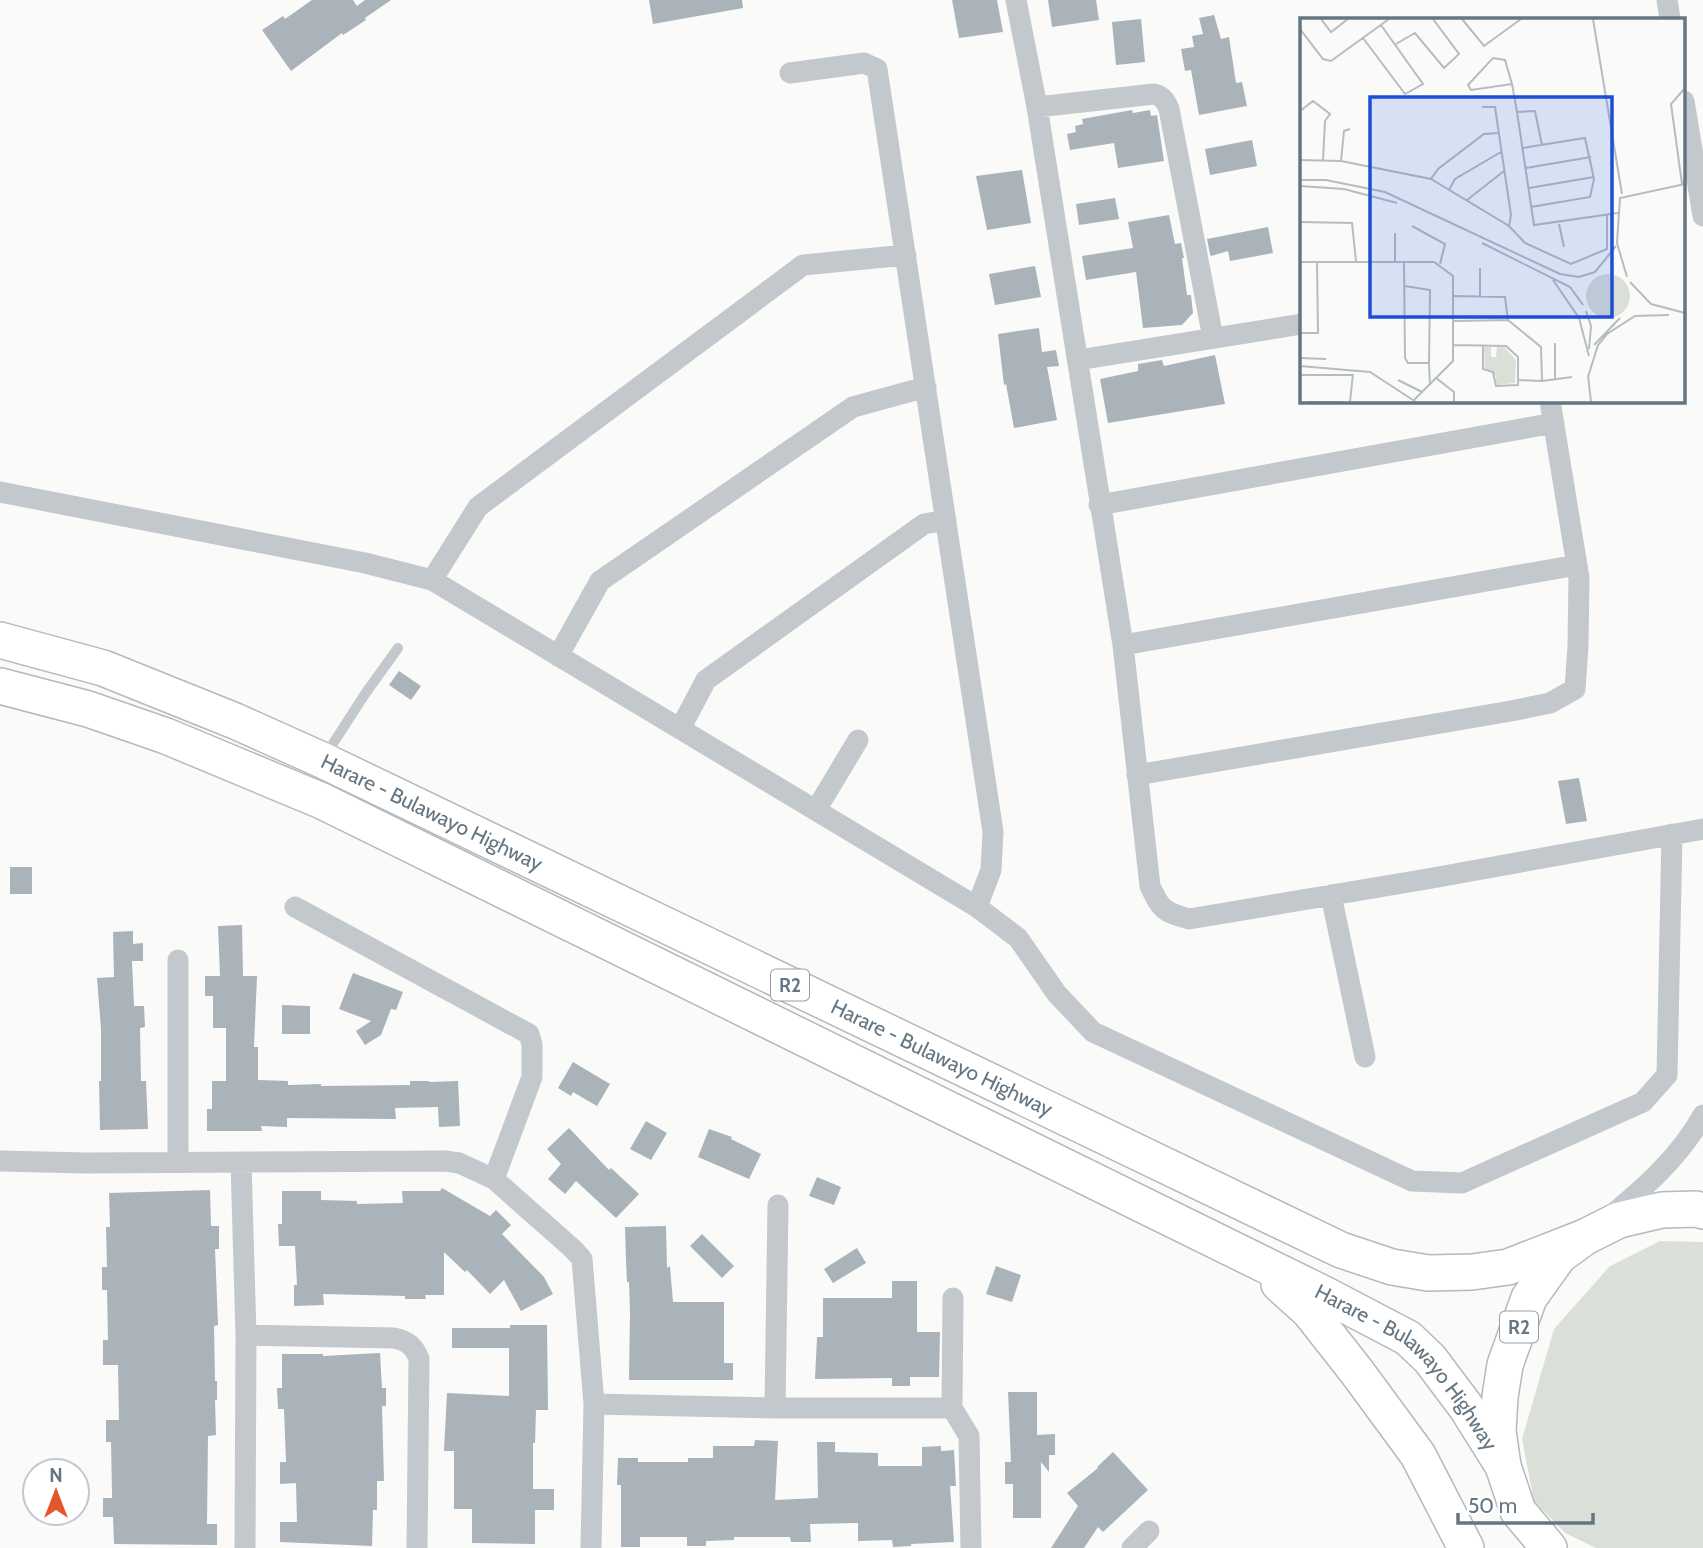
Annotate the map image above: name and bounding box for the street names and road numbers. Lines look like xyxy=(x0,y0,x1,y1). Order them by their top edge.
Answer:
street label: Harare - Bulawayo Highway xyxy=(317,748,547,876)
road number: R2 xyxy=(771,970,809,1001)
street label: Harare - Bulawayo Highway xyxy=(827,994,1057,1122)
street label: Harare - Bulawayo Highway xyxy=(1311,1279,1503,1455)
road number: R2 xyxy=(1500,1312,1538,1343)

